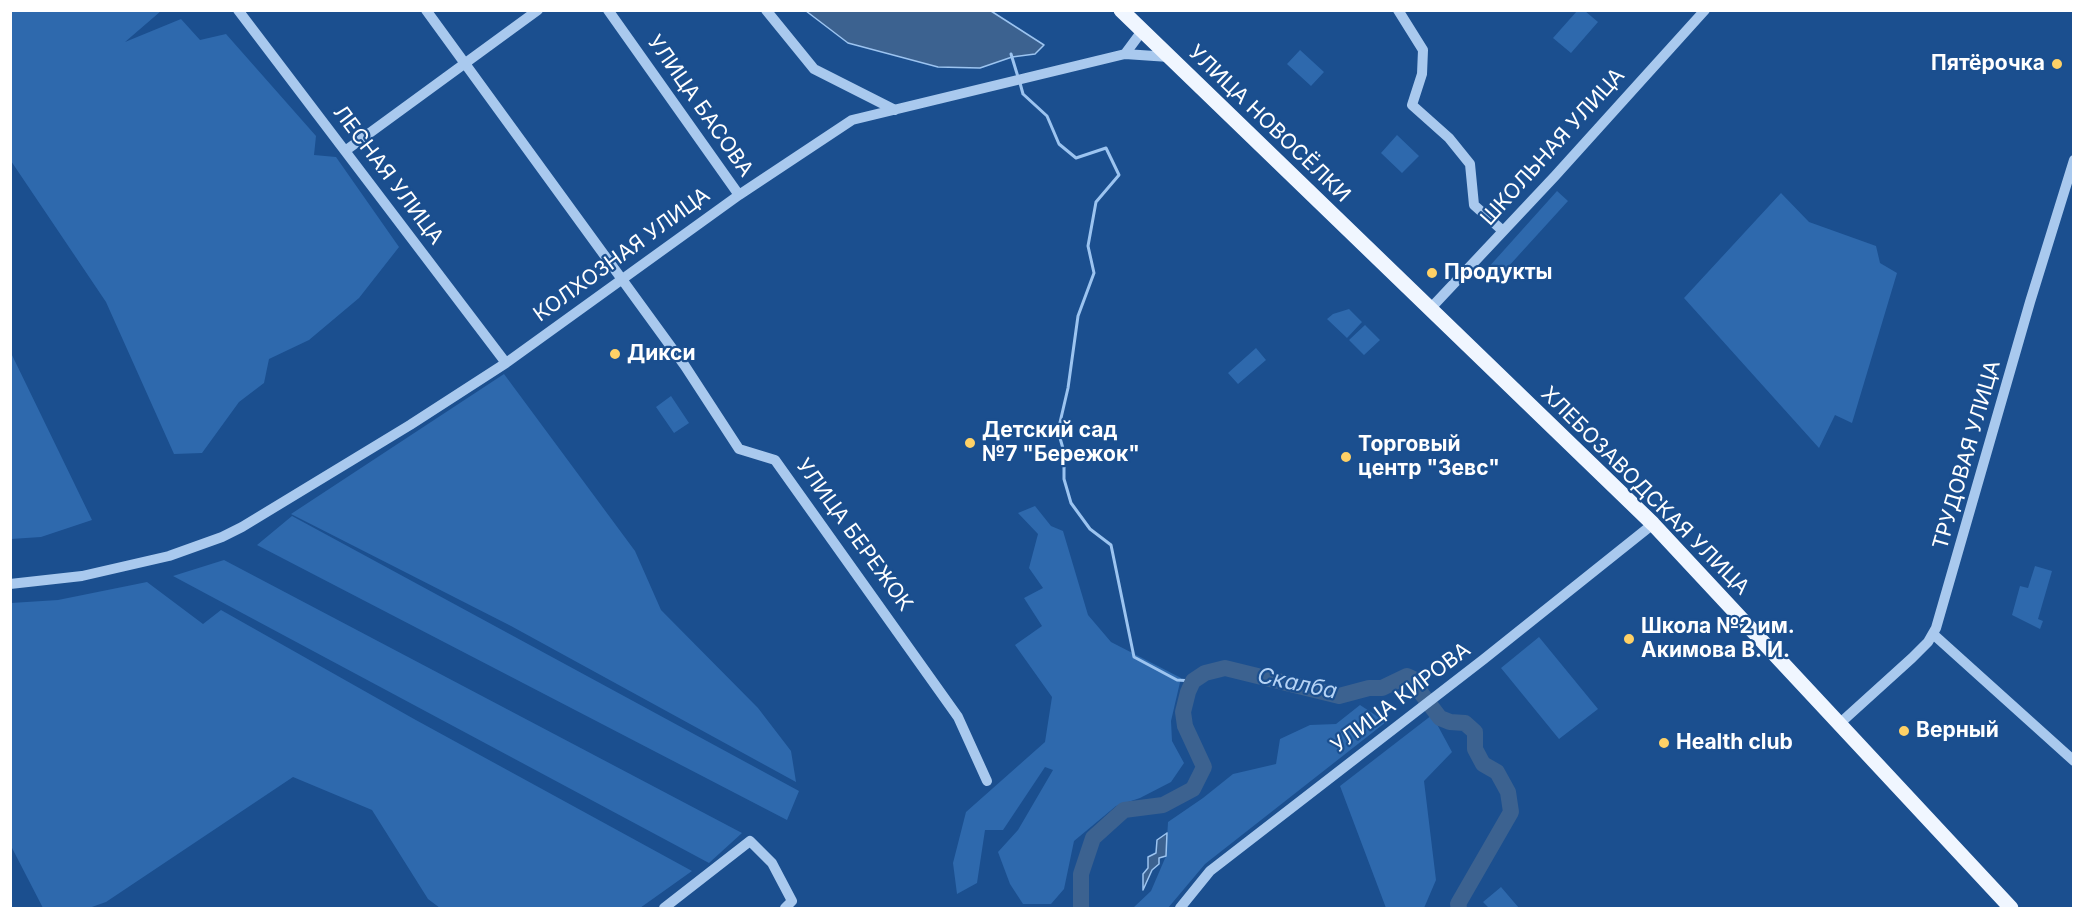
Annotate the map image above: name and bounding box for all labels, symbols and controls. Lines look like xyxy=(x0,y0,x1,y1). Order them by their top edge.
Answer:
street label: УЛИЦА БАСОВА xyxy=(642,30,758,182)
street label: УЛИЦА НОВОСЁЛКИ xyxy=(1183,40,1355,208)
place label: Пятёрочка xyxy=(1931,51,2045,77)
marker: Пятёрочка xyxy=(2050,57,2064,71)
street label: ШКОЛЬНАЯ УЛИЦА xyxy=(1476,63,1630,231)
street label: ЛЕСНАЯ УЛИЦА xyxy=(328,101,448,249)
street label: КОЛХОЗНАЯ УЛИЦА xyxy=(529,183,715,327)
place label: Продукты xyxy=(1444,260,1553,286)
marker: Продукты xyxy=(1425,266,1439,280)
place label: Дикси xyxy=(627,341,696,367)
marker: Дикси xyxy=(608,347,622,361)
street label: ТРУДОВАЯ УЛИЦА xyxy=(1928,358,2006,552)
street label: ХЛЕБОЗАВОДСКАЯ УЛИЦА xyxy=(1536,382,1754,600)
place label: Детский сад №7 "Бережок" xyxy=(982,418,1140,468)
place label: Торговый центр "Зевс" xyxy=(1358,432,1500,482)
marker: Детский сад №7 "Бережок" xyxy=(963,436,977,450)
marker: Торговый центр "Зевс" xyxy=(1339,450,1353,464)
street label: УЛИЦА БЕРЕЖОК xyxy=(790,454,918,616)
place label: Школа №2 им. Акимова В. И. xyxy=(1641,614,1795,664)
marker: Школа №2 им. Акимова В. И. xyxy=(1622,632,1636,646)
street label: УЛИЦА КИРОВА xyxy=(1326,637,1476,759)
water label: Скалба xyxy=(1255,663,1339,705)
place label: Верный xyxy=(1916,718,1999,744)
marker: Верный xyxy=(1897,724,1911,738)
place label: Health club xyxy=(1676,730,1793,756)
marker: Health club xyxy=(1657,736,1671,750)

